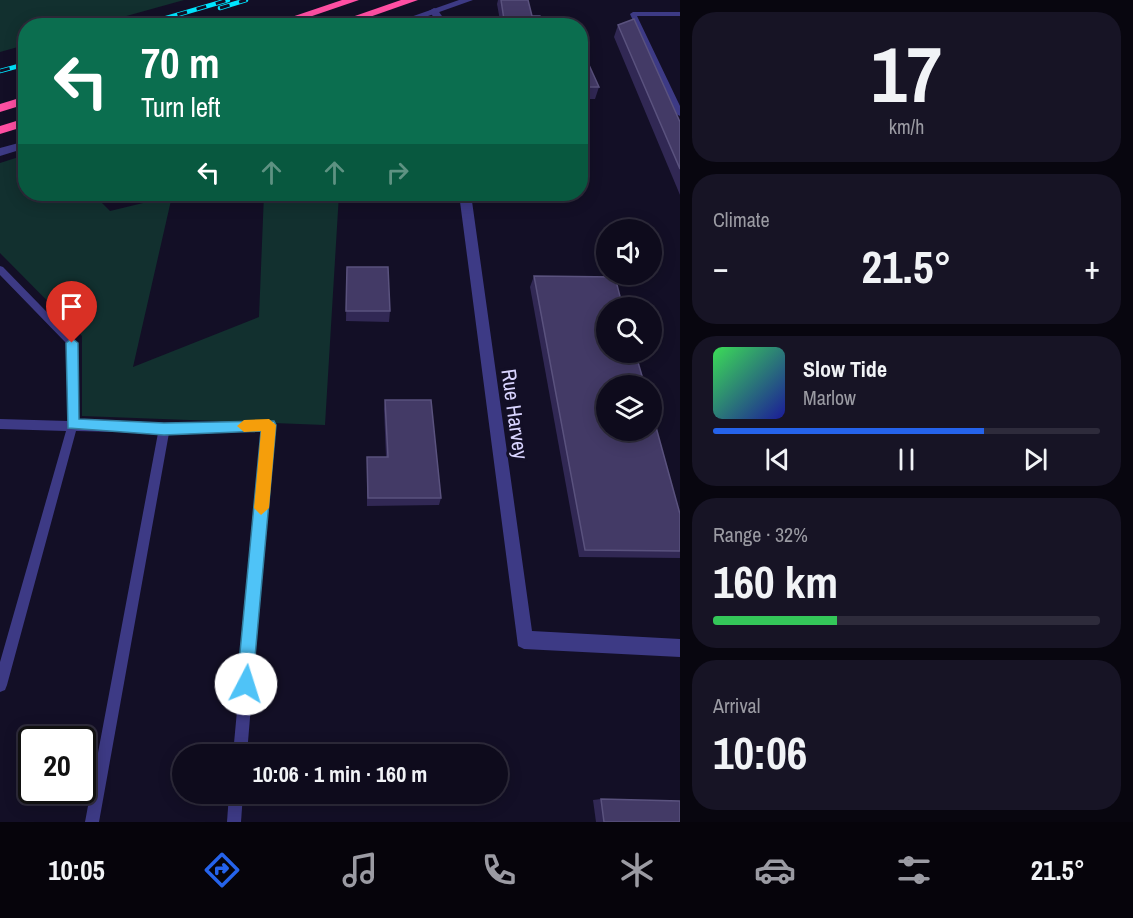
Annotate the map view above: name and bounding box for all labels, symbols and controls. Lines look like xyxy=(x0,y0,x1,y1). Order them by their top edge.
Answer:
text: 17 xyxy=(871,21,942,126)
text: 70 m xyxy=(141,35,220,91)
icon: left xyxy=(42,42,120,120)
text: Turn left xyxy=(141,89,220,125)
text: km/h xyxy=(889,113,924,140)
icon: left xyxy=(192,156,225,189)
icon: ahead xyxy=(255,156,288,189)
icon: ahead xyxy=(318,156,351,189)
icon: right xyxy=(381,156,414,189)
text: Climate xyxy=(713,206,770,233)
map controls xyxy=(596,219,662,441)
button: sound xyxy=(596,219,662,285)
text: 21.5° xyxy=(862,236,951,297)
text: − xyxy=(713,245,729,289)
text: + xyxy=(1084,245,1100,289)
pin xyxy=(46,281,97,343)
icon: arrive xyxy=(55,290,88,323)
button: search xyxy=(596,297,662,363)
text: Slow Tide xyxy=(803,354,887,384)
street label: Rue Harvey xyxy=(494,367,536,461)
button: layers xyxy=(596,375,662,441)
text: Marlow xyxy=(803,384,856,411)
icon: previous xyxy=(761,443,794,476)
icon: pause xyxy=(890,443,923,476)
icon: next xyxy=(1019,443,1052,476)
text: Range · 32% xyxy=(713,521,808,548)
text: 160 km xyxy=(713,551,838,612)
position arrow xyxy=(214,652,278,716)
text: Arrival xyxy=(713,692,760,719)
text: 10:06 xyxy=(713,722,807,783)
speed limit sign: 20 xyxy=(18,726,96,804)
text: 10:06 · 1 min · 160 m xyxy=(253,759,427,789)
icon: directions xyxy=(201,849,243,891)
icon: music xyxy=(339,849,381,891)
icon: phone xyxy=(478,849,520,891)
icon: climate xyxy=(616,849,658,891)
icon: car xyxy=(754,849,796,891)
icon: filters xyxy=(893,849,935,891)
text: 10:05 xyxy=(48,852,105,888)
text: 21.5° xyxy=(1031,852,1085,888)

